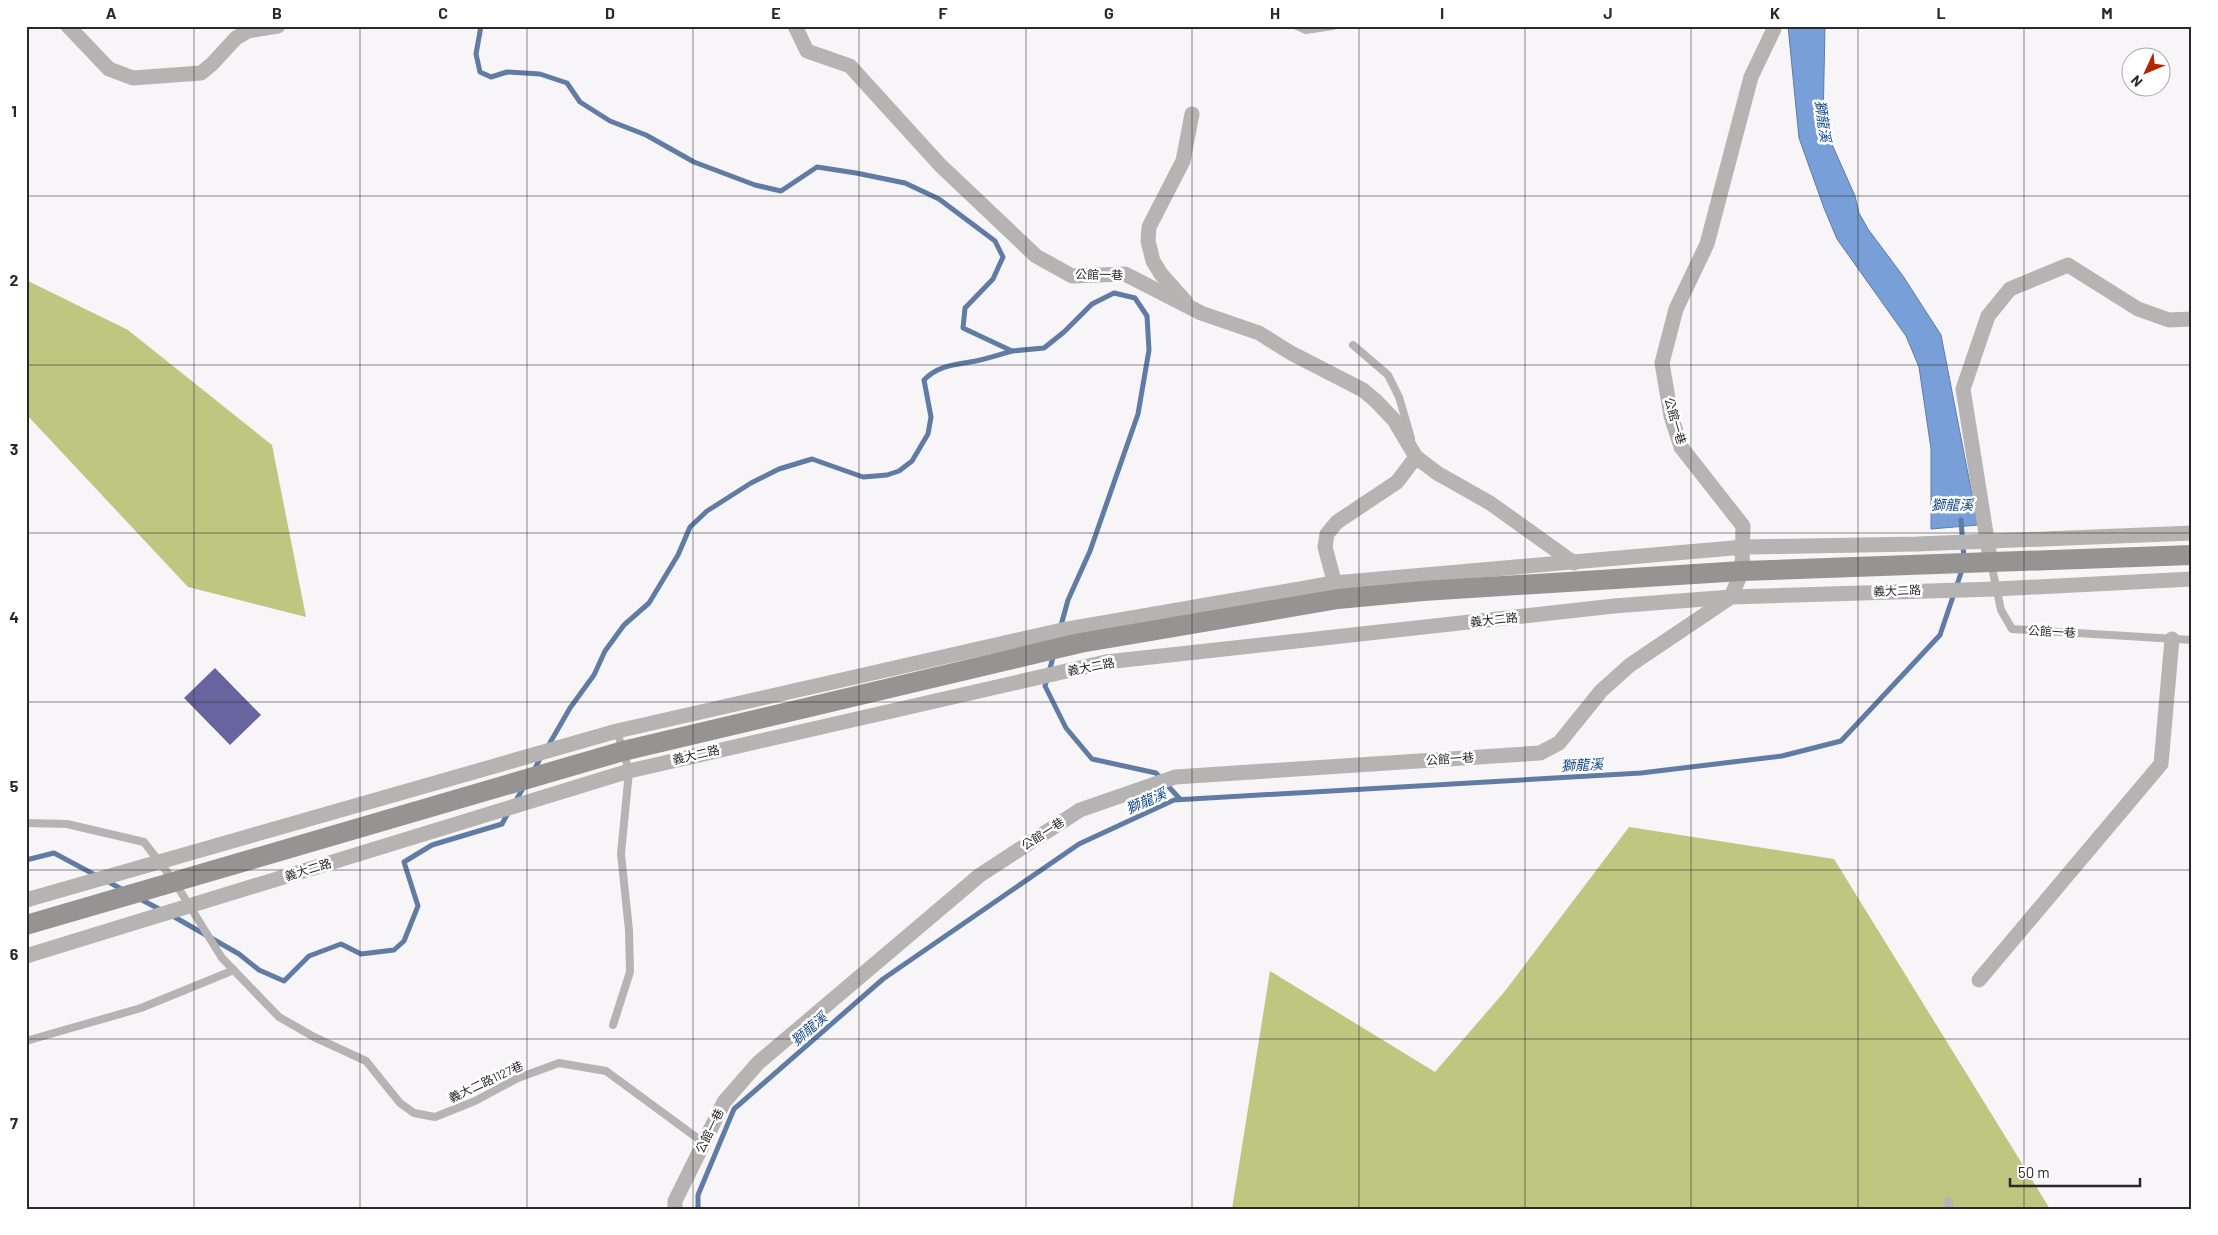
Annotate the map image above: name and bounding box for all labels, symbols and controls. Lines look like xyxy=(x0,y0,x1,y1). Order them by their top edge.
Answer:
text: A xyxy=(106,3,117,22)
text: B xyxy=(272,3,282,22)
text: C xyxy=(438,3,448,22)
text: D xyxy=(605,3,615,22)
text: E xyxy=(771,3,781,22)
text: F xyxy=(939,3,948,22)
text: G xyxy=(1104,3,1114,22)
text: H xyxy=(1270,3,1280,22)
text: I xyxy=(1440,3,1444,22)
text: J xyxy=(1603,3,1613,22)
text: K xyxy=(1770,3,1780,22)
text: L xyxy=(1936,3,1946,22)
text: M xyxy=(2101,3,2113,22)
north arrow xyxy=(2120,48,2170,98)
text: N xyxy=(2127,72,2146,91)
water label: 獅龍溪 xyxy=(1812,99,1835,145)
text: 1 xyxy=(11,101,17,120)
street label: 公館一巷 xyxy=(1075,267,1123,281)
text: 2 xyxy=(10,270,19,289)
street label: 公館一巷 xyxy=(1663,396,1689,446)
text: 3 xyxy=(10,439,18,458)
water label: 獅龍溪 xyxy=(1931,496,1975,513)
street label: 義大二路 xyxy=(1873,582,1921,598)
text: 4 xyxy=(9,607,19,626)
street label: 義大二路 xyxy=(1469,610,1519,628)
street label: 公館一巷 xyxy=(2028,623,2076,639)
street label: 義大二路 xyxy=(1066,655,1116,677)
street label: 義大二路 xyxy=(671,742,721,766)
street label: 公館一巷 xyxy=(1425,749,1474,767)
water label: 獅龍溪 xyxy=(1561,755,1605,774)
text: 5 xyxy=(10,776,19,795)
water label: 獅龍溪 xyxy=(1123,783,1170,817)
street label: 公館一巷 xyxy=(1019,814,1066,852)
street label: 義大二路 xyxy=(283,855,333,883)
text: 6 xyxy=(10,944,19,963)
water label: 獅龍溪 xyxy=(787,1007,832,1049)
street label: 義大二路1127巷 xyxy=(446,1058,525,1104)
street label: 公館一巷 xyxy=(692,1106,726,1155)
text: 7 xyxy=(10,1113,18,1132)
scale bar xyxy=(2010,1155,2140,1187)
text: 50 m xyxy=(2018,1163,2050,1181)

